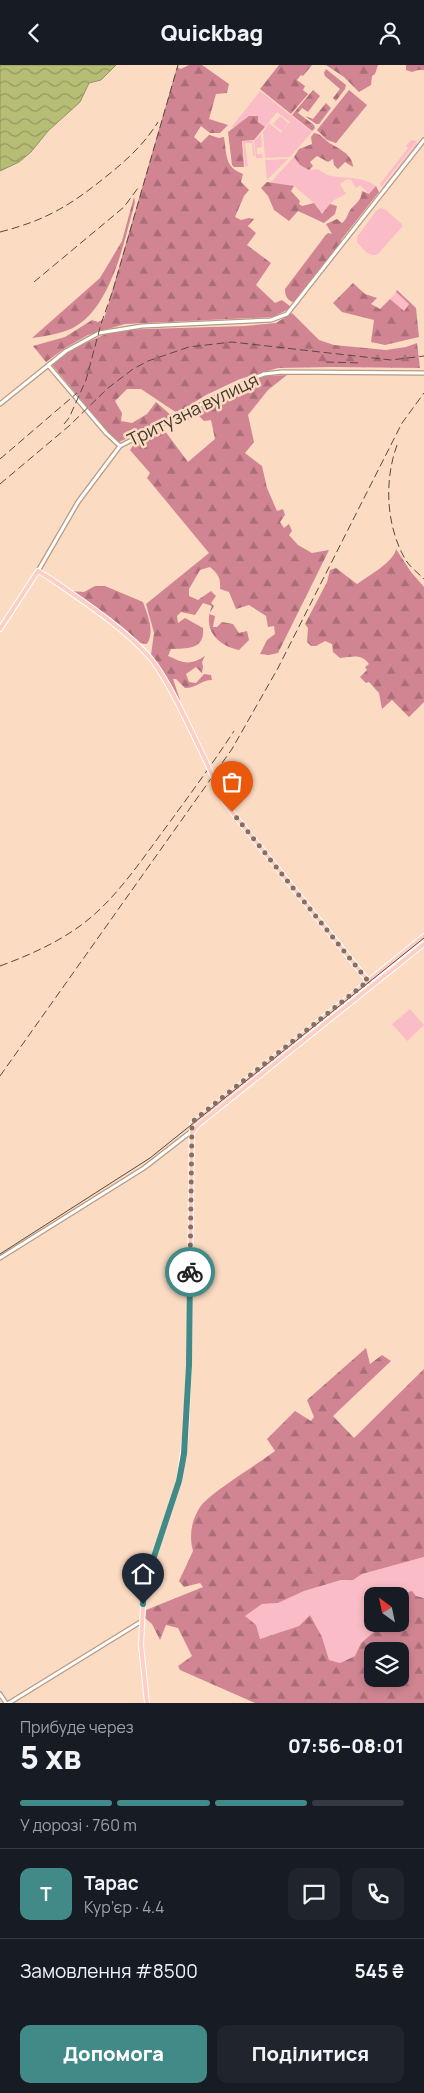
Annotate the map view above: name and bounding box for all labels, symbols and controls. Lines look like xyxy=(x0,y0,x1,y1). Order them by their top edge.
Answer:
text: Quickbag xyxy=(161,18,263,48)
icon: back xyxy=(20,19,48,47)
icon: person xyxy=(376,19,404,47)
street label: Тритузна вулиця xyxy=(123,367,262,451)
pin xyxy=(211,761,253,812)
icon: bag xyxy=(218,768,246,796)
courier xyxy=(165,1247,215,1297)
icon: bike xyxy=(176,1258,204,1286)
pin xyxy=(122,1553,164,1604)
icon: home xyxy=(129,1560,157,1588)
north arrow xyxy=(364,1587,409,1633)
map controls xyxy=(364,1587,409,1687)
button: layers xyxy=(364,1642,409,1687)
text: Прибуде через xyxy=(20,1716,134,1738)
text: 07:56–08:01 xyxy=(288,1733,404,1759)
text: 5 хв xyxy=(20,1735,81,1779)
text: У дорозі · 760 m xyxy=(20,1814,137,1836)
button: chat xyxy=(288,1868,340,1920)
button: phone xyxy=(352,1868,404,1920)
text: Тарас xyxy=(84,1870,139,1896)
text: Т xyxy=(40,1881,52,1907)
text: Кур’єр · 4.4 xyxy=(84,1896,165,1918)
text: Замовлення #8500 xyxy=(20,1958,198,1984)
text: 545 ₴ xyxy=(354,1958,404,1984)
button: Допомога xyxy=(20,2025,207,2083)
button: Поділитися xyxy=(217,2025,404,2083)

